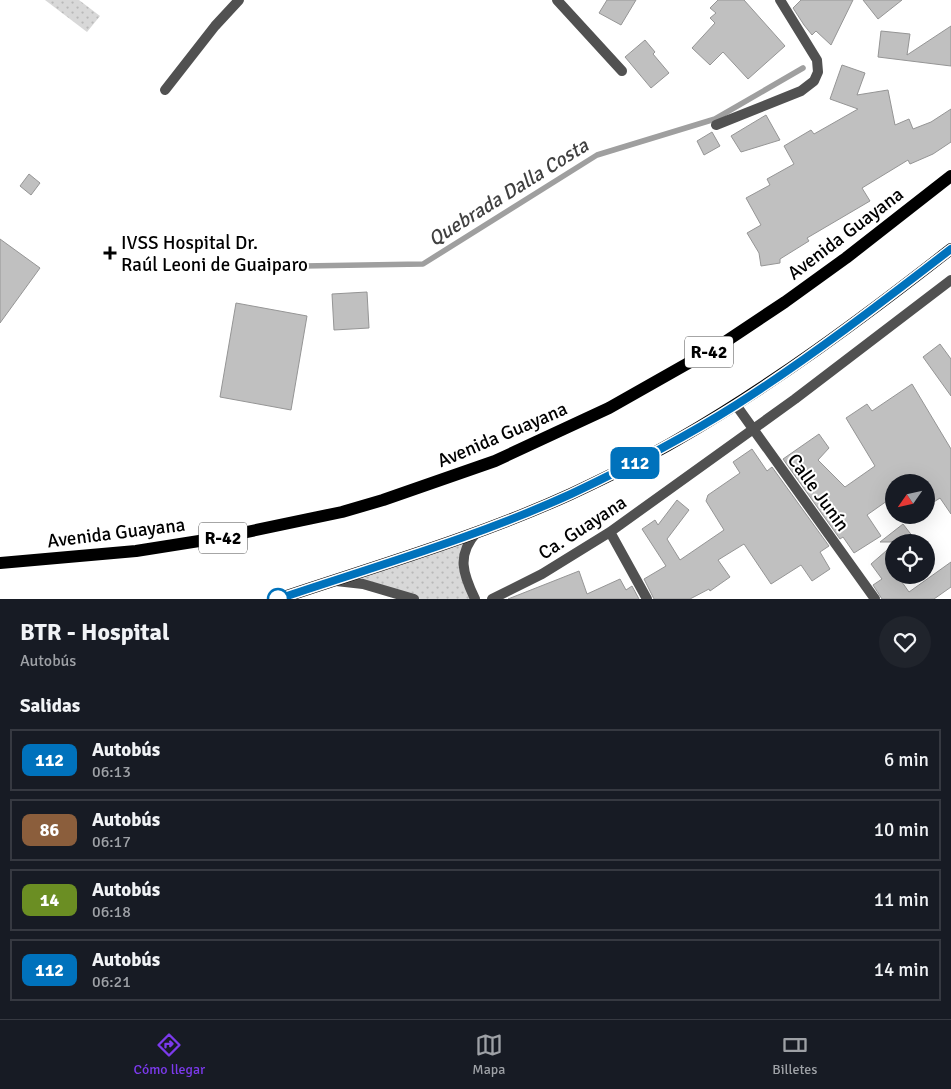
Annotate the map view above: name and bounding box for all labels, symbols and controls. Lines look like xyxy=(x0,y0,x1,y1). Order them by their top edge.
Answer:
water label: Quebrada Dalla Costa xyxy=(424,133,594,252)
street label: Avenida Guayana xyxy=(783,182,908,285)
place label: IVSS Hospital Dr. Raúl Leoni de Guaiparo xyxy=(121,231,308,277)
marker: IVSS Hospital Dr. Raúl Leoni de Guaiparo xyxy=(103,246,117,260)
road number: R-42 xyxy=(685,337,733,368)
street label: Avenida Guayana xyxy=(434,397,571,473)
line badge: 112 xyxy=(606,447,664,479)
street label: Calle Junín xyxy=(782,449,854,536)
text: 112 xyxy=(620,452,650,474)
north arrow xyxy=(885,474,935,524)
map controls xyxy=(885,474,935,584)
street label: Ca. Guayana xyxy=(534,490,631,565)
street label: Avenida Guayana xyxy=(46,513,187,553)
road number: R-42 xyxy=(199,522,247,554)
button: locate xyxy=(885,534,935,584)
unlabelled marker xyxy=(267,588,289,610)
button: heart xyxy=(879,616,931,668)
text: BTR - Hospital xyxy=(20,617,169,647)
text: Autobús xyxy=(20,651,76,671)
text: Salidas xyxy=(20,694,80,718)
text: Autobús xyxy=(92,738,160,762)
text: 6 min xyxy=(884,748,929,772)
text: 112 xyxy=(35,749,64,771)
text: 06:13 xyxy=(92,762,131,782)
text: Autobús xyxy=(92,808,160,832)
text: 10 min xyxy=(874,818,929,842)
text: 86 xyxy=(40,819,59,841)
text: 06:17 xyxy=(92,832,131,852)
text: Autobús xyxy=(92,878,160,902)
text: 11 min xyxy=(874,888,929,912)
text: 14 xyxy=(40,889,59,911)
text: 06:18 xyxy=(92,902,131,922)
text: Autobús xyxy=(92,948,160,972)
text: 14 min xyxy=(874,958,929,982)
text: 112 xyxy=(35,959,64,981)
text: 06:21 xyxy=(92,972,131,992)
tab: Cómo llegar xyxy=(134,1031,205,1078)
tab: Mapa xyxy=(472,1031,505,1078)
tab: Billetes xyxy=(772,1031,817,1078)

